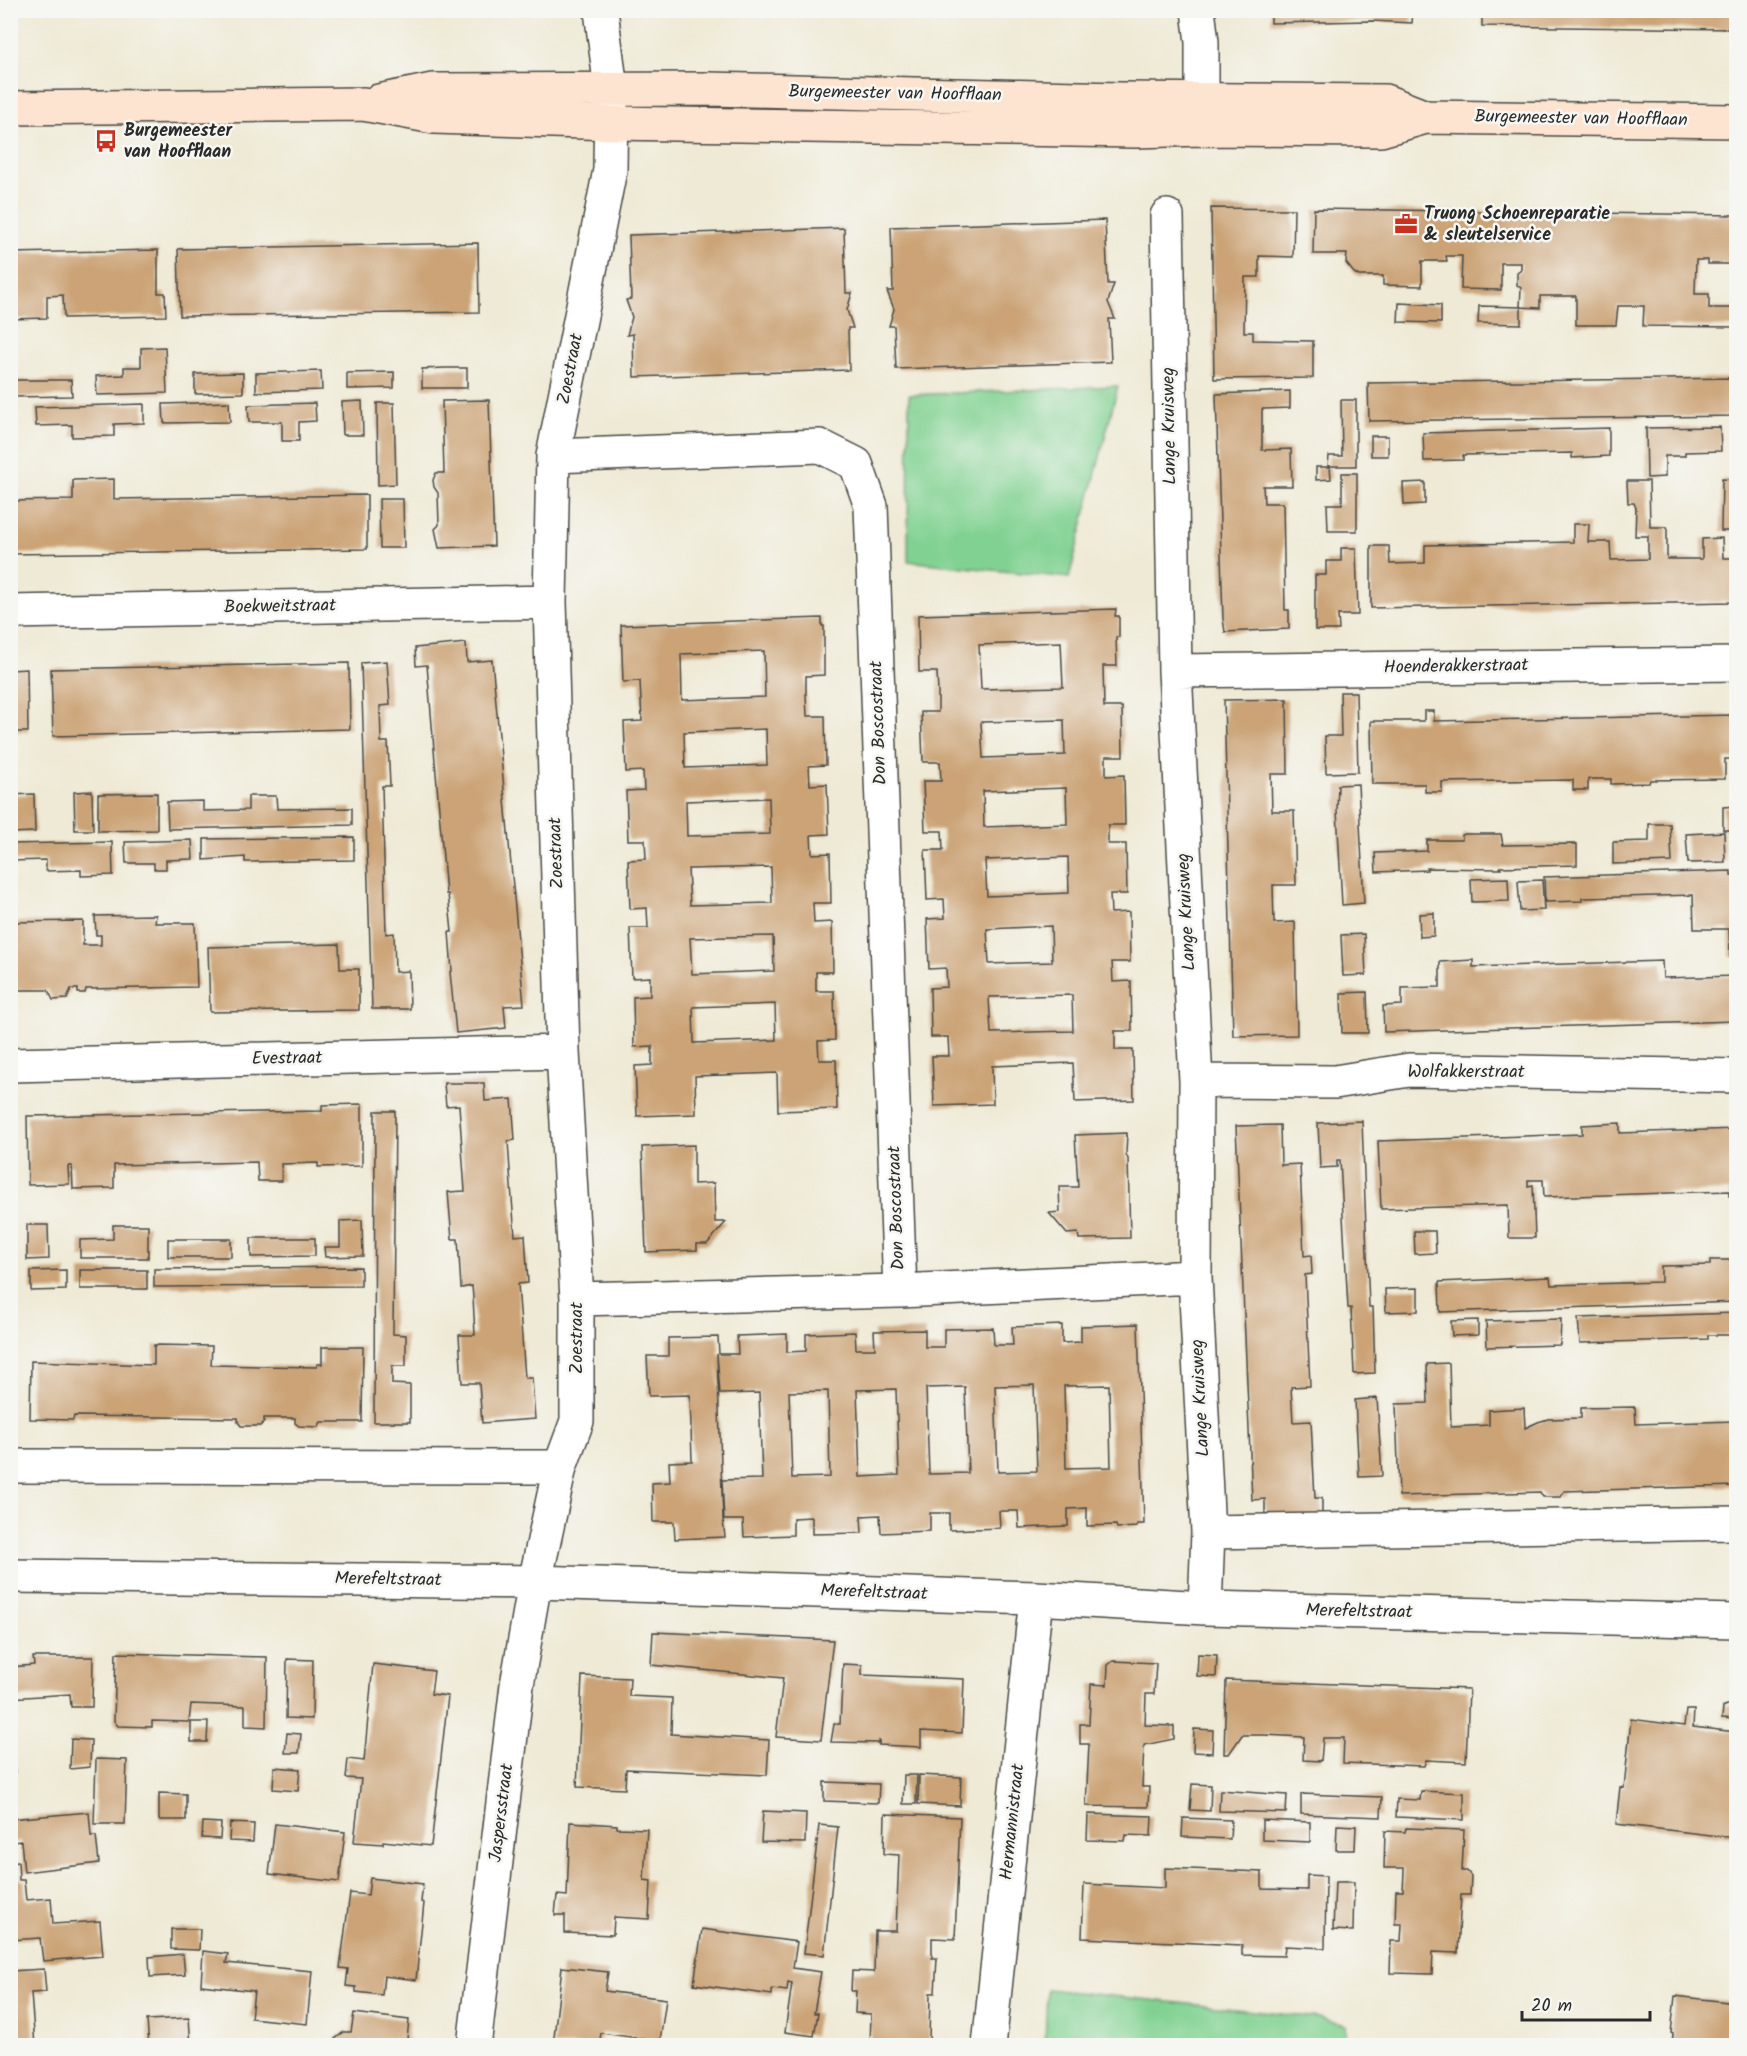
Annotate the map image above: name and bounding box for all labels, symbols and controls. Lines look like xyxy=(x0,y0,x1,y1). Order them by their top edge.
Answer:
street label: Burgemeester van Hoofflaan xyxy=(788,78,1002,110)
street label: Burgemeester van Hoofflaan xyxy=(1474,103,1688,135)
place label: Burgemeester van Hoofflaan xyxy=(124,117,234,167)
bus stop icon: Burgemeester van Hoofflaan xyxy=(93,128,119,154)
place label: Truong Schoenreparatie & sleutelservice xyxy=(1424,200,1610,250)
office icon: Truong Schoenreparatie & sleutelservice xyxy=(1393,211,1419,237)
street label: Zoestraat xyxy=(550,330,592,407)
street label: Lange Kruisweg xyxy=(1154,367,1186,485)
street label: Boekweitstraat xyxy=(224,592,337,622)
street label: Hoenderakkerstraat xyxy=(1383,651,1530,683)
street label: Don Boscostraat xyxy=(862,659,896,786)
street label: Zoestraat xyxy=(541,816,573,889)
street label: Lange Kruisweg xyxy=(1169,852,1205,972)
street label: Evestraat xyxy=(251,1044,324,1074)
street label: Wolfakkerstraat xyxy=(1407,1058,1526,1087)
street label: Don Boscostraat xyxy=(880,1144,914,1271)
street label: Zoestraat xyxy=(563,1301,592,1374)
street label: Lange Kruisweg xyxy=(1183,1338,1219,1458)
street label: Merefeltstraat xyxy=(334,1565,443,1595)
street label: Merefeltstraat xyxy=(820,1577,929,1609)
street label: Merefeltstraat xyxy=(1305,1597,1414,1627)
street label: Jaspersstraat xyxy=(482,1761,523,1864)
street label: Hermannistraat xyxy=(992,1761,1034,1882)
scale bar xyxy=(1522,1984,1650,2022)
text: 20 m xyxy=(1531,1992,1572,2021)

